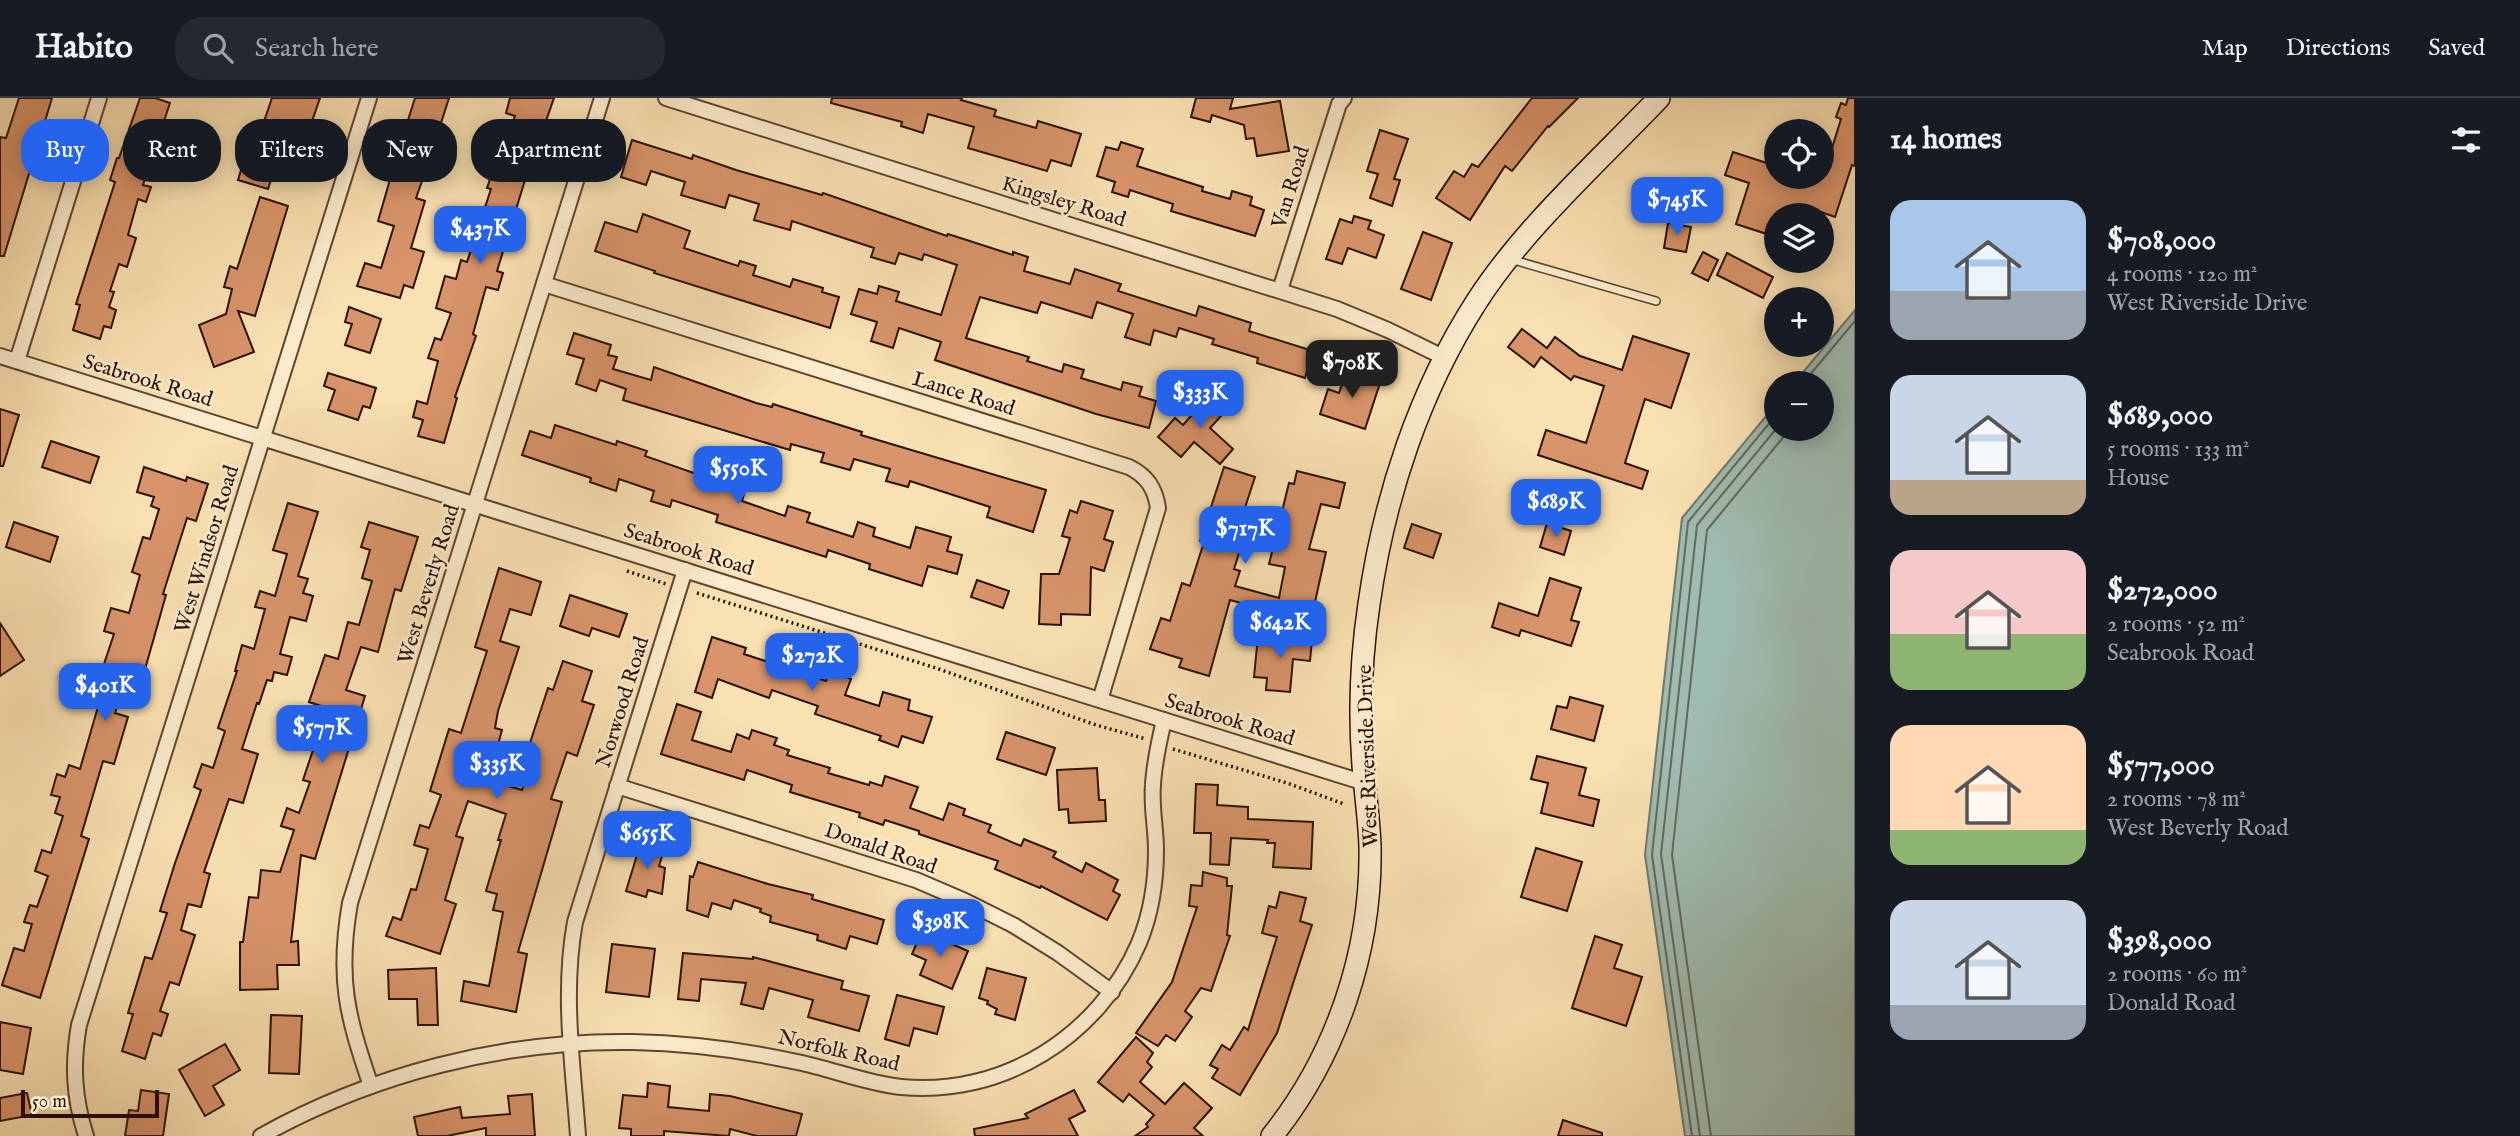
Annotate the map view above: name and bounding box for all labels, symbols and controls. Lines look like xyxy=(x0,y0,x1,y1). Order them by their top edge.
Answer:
search box xyxy=(175,17,665,80)
text: Habito xyxy=(35,27,133,69)
icon: search xyxy=(199,29,237,67)
text: Search here xyxy=(255,32,379,65)
text: Map xyxy=(2202,33,2248,64)
text: Directions xyxy=(2286,33,2390,64)
text: Saved xyxy=(2428,33,2485,64)
chip: Buy xyxy=(21,119,109,182)
chip: Rent xyxy=(123,119,221,182)
chip: Filters xyxy=(235,119,348,182)
chip: New xyxy=(362,119,457,182)
chip: Apartment xyxy=(471,119,626,182)
map controls xyxy=(1764,119,1834,441)
button: locate xyxy=(1764,119,1834,189)
text: 14 homes xyxy=(1890,121,2002,159)
icon: filters xyxy=(2447,121,2485,159)
street label: Van Road xyxy=(1266,142,1317,233)
street label: Kingsley Road xyxy=(998,171,1130,234)
pin: $745K xyxy=(1628,178,1726,237)
text: $745K xyxy=(1647,185,1707,214)
button: layers xyxy=(1764,203,1834,273)
pin: $437K xyxy=(431,206,529,266)
text: $437K xyxy=(450,214,510,243)
text: $708,000 xyxy=(2107,222,2216,260)
icon: home xyxy=(1946,228,2030,312)
text: 4 rooms · 120 m² xyxy=(2107,260,2257,289)
button: + xyxy=(1764,287,1834,357)
text: West Riverside Drive xyxy=(2107,289,2307,318)
pin: $708K xyxy=(1303,341,1401,400)
text: $708K xyxy=(1322,348,1382,377)
street label: Seabrook Road xyxy=(79,349,216,414)
street label: Lance Road xyxy=(909,366,1019,423)
pin: $333K xyxy=(1151,370,1249,430)
button: − xyxy=(1764,371,1834,441)
text: $333K xyxy=(1172,378,1228,407)
text: $689,000 xyxy=(2107,397,2213,435)
icon: home xyxy=(1946,403,2030,487)
text: 5 rooms · 133 m² xyxy=(2107,435,2250,464)
pin: $550K xyxy=(689,446,787,506)
text: $550K xyxy=(709,454,767,483)
street label: West Windsor Road xyxy=(169,461,246,637)
text: House xyxy=(2107,464,2169,493)
pin: $689K xyxy=(1507,480,1605,539)
text: $689K xyxy=(1527,487,1585,516)
street label: West Beverly Road xyxy=(392,500,467,668)
pin: $717K xyxy=(1196,506,1294,566)
text: $717K xyxy=(1215,514,1275,543)
street label: Seabrook Road xyxy=(620,518,757,583)
text: $272,000 xyxy=(2107,572,2218,610)
icon: home xyxy=(1946,578,2030,662)
pin: $642K xyxy=(1231,601,1329,660)
text: $642K xyxy=(1249,608,1311,637)
text: 2 rooms · 52 m² xyxy=(2107,610,2245,639)
street label: Norwood Road xyxy=(591,633,656,771)
pin: $272K xyxy=(763,634,861,693)
text: Seabrook Road xyxy=(2107,639,2254,668)
text: $272K xyxy=(781,641,843,670)
pin: $401K xyxy=(56,664,154,723)
street label: West Riverside Drive xyxy=(1352,664,1385,848)
text: $401K xyxy=(75,671,135,700)
street label: Seabrook Road xyxy=(1161,688,1298,753)
pin: $577K xyxy=(273,706,371,765)
text: $577K xyxy=(292,713,352,742)
pin: $335K xyxy=(448,742,546,801)
text: $577,000 xyxy=(2107,747,2215,785)
text: $335K xyxy=(470,749,524,778)
icon: home xyxy=(1946,753,2030,837)
text: 2 rooms · 78 m² xyxy=(2107,785,2246,814)
pin: $655K xyxy=(598,812,696,871)
text: West Beverly Road xyxy=(2107,814,2289,843)
street label: Donald Road xyxy=(821,818,941,882)
text: $655K xyxy=(619,819,675,848)
pin: $398K xyxy=(891,900,989,959)
text: $398K xyxy=(911,907,969,936)
text: $398,000 xyxy=(2107,922,2212,960)
icon: home xyxy=(1946,928,2030,1012)
text: 2 rooms · 60 m² xyxy=(2107,960,2247,989)
text: Donald Road xyxy=(2107,989,2235,1018)
street label: Norfolk Road xyxy=(775,1024,903,1079)
scale bar xyxy=(21,1087,159,1119)
text: 50 m xyxy=(32,1090,67,1114)

